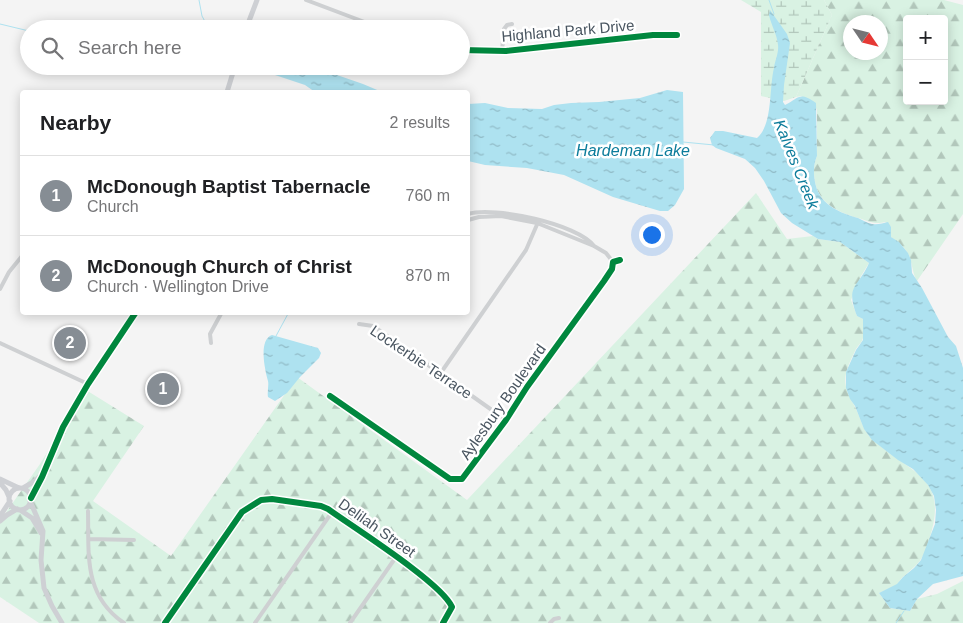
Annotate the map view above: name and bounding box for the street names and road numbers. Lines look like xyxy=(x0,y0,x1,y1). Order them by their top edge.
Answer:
street label: Highland Park Drive xyxy=(501,16,635,45)
street label: Lockerbie Terrace xyxy=(367,321,475,402)
street label: Aylesbury Boulevard xyxy=(456,341,549,463)
street label: Delilah Street xyxy=(336,495,420,561)

